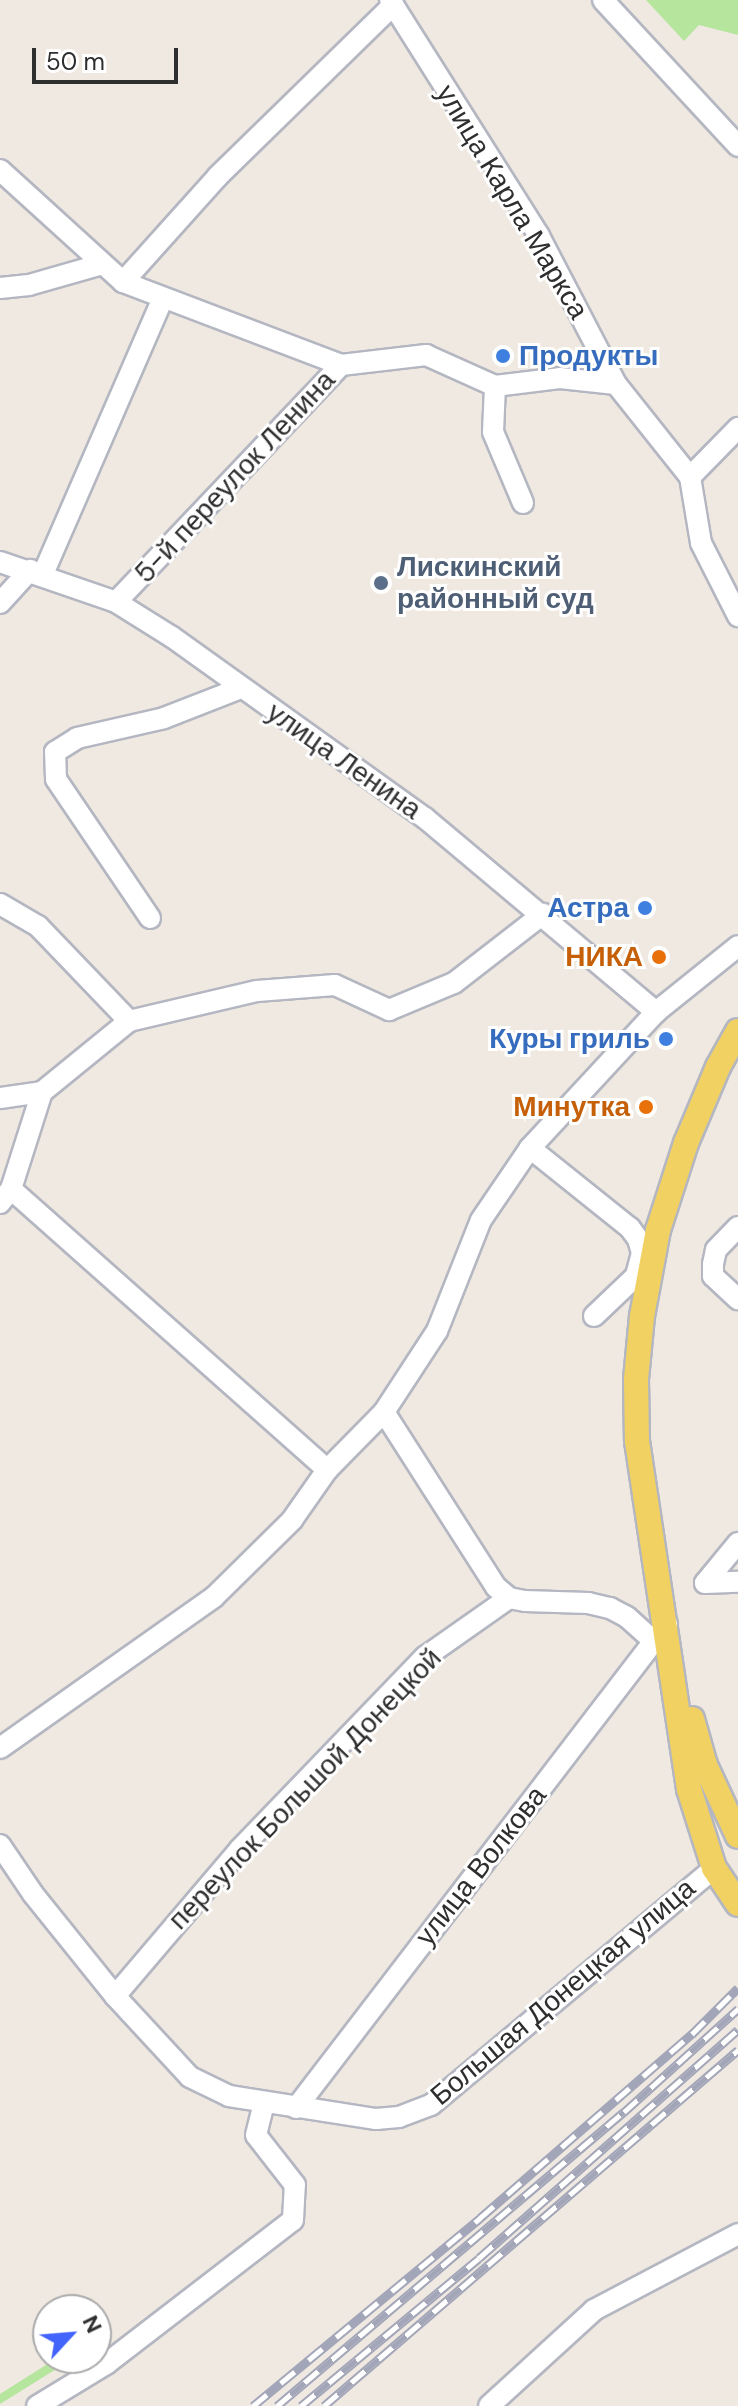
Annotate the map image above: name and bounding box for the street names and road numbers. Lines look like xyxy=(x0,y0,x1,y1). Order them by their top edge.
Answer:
street label: улица Карла Маркса xyxy=(429,79,595,325)
street label: 5-й переулок Ленина xyxy=(128,364,342,590)
street label: улица Ленина xyxy=(260,695,428,827)
street label: переулок Большой Донецкой xyxy=(162,1641,448,1937)
street label: улица Волкова xyxy=(408,1780,554,1952)
street label: Большая Донецкая улица xyxy=(424,1872,702,2112)

